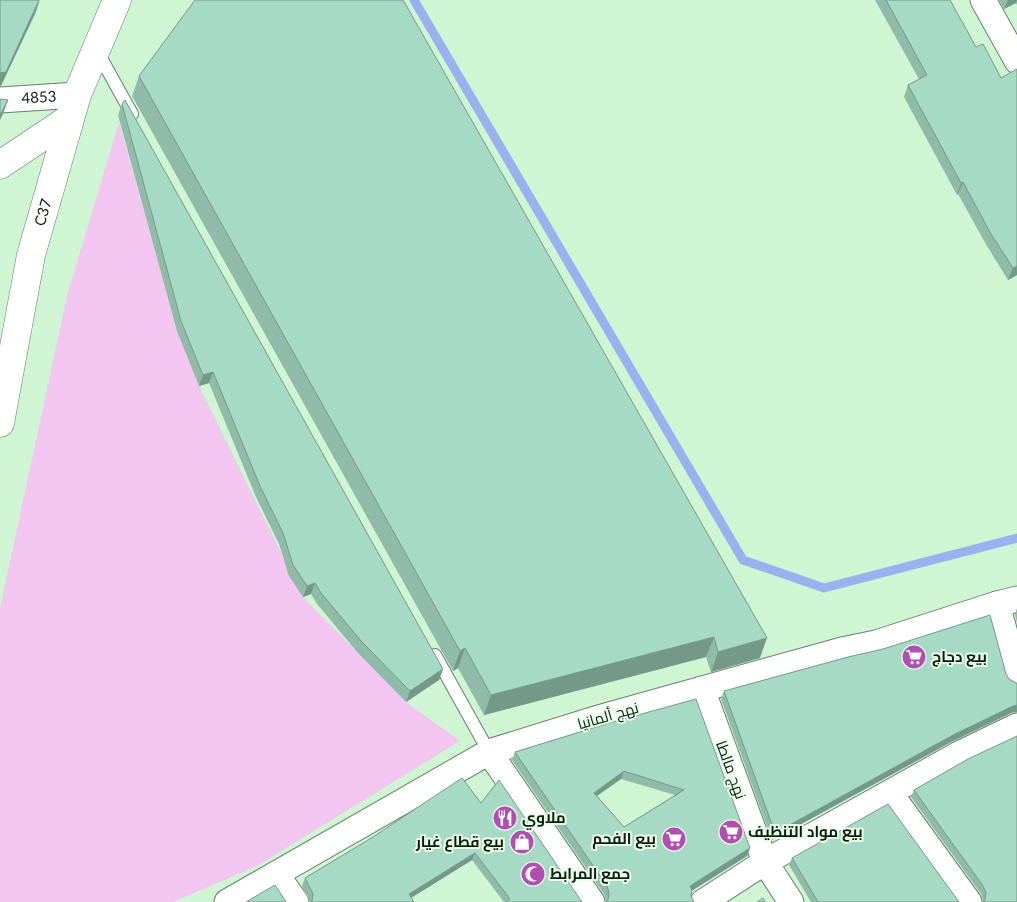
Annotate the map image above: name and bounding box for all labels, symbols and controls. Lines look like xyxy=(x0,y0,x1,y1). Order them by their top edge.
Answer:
street label: 4853 xyxy=(21,86,57,107)
street label: C37 xyxy=(30,196,55,228)
supermarket icon: بيع دجاج xyxy=(901,644,927,670)
place label: بيع دجاج xyxy=(932,647,987,667)
street label: نهج ألمانيا xyxy=(575,698,641,735)
street label: نهج مالطا xyxy=(710,738,751,802)
restaurant icon: ملاوي xyxy=(492,805,518,831)
place label: ملاوي xyxy=(522,808,566,830)
supermarket icon: بيع مواد التنظيف xyxy=(718,819,744,845)
place label: بيع مواد التنظيف xyxy=(748,822,863,842)
supermarket icon: بيع الفحم xyxy=(661,826,687,852)
shop icon: بيع قطاع غيار xyxy=(509,829,535,855)
place label: بيع الفحم xyxy=(592,829,656,849)
place label: بيع قطاع غيار xyxy=(415,832,504,852)
mosque icon: جمع المرابط xyxy=(520,861,546,887)
place label: جمع المرابط xyxy=(550,864,630,884)

